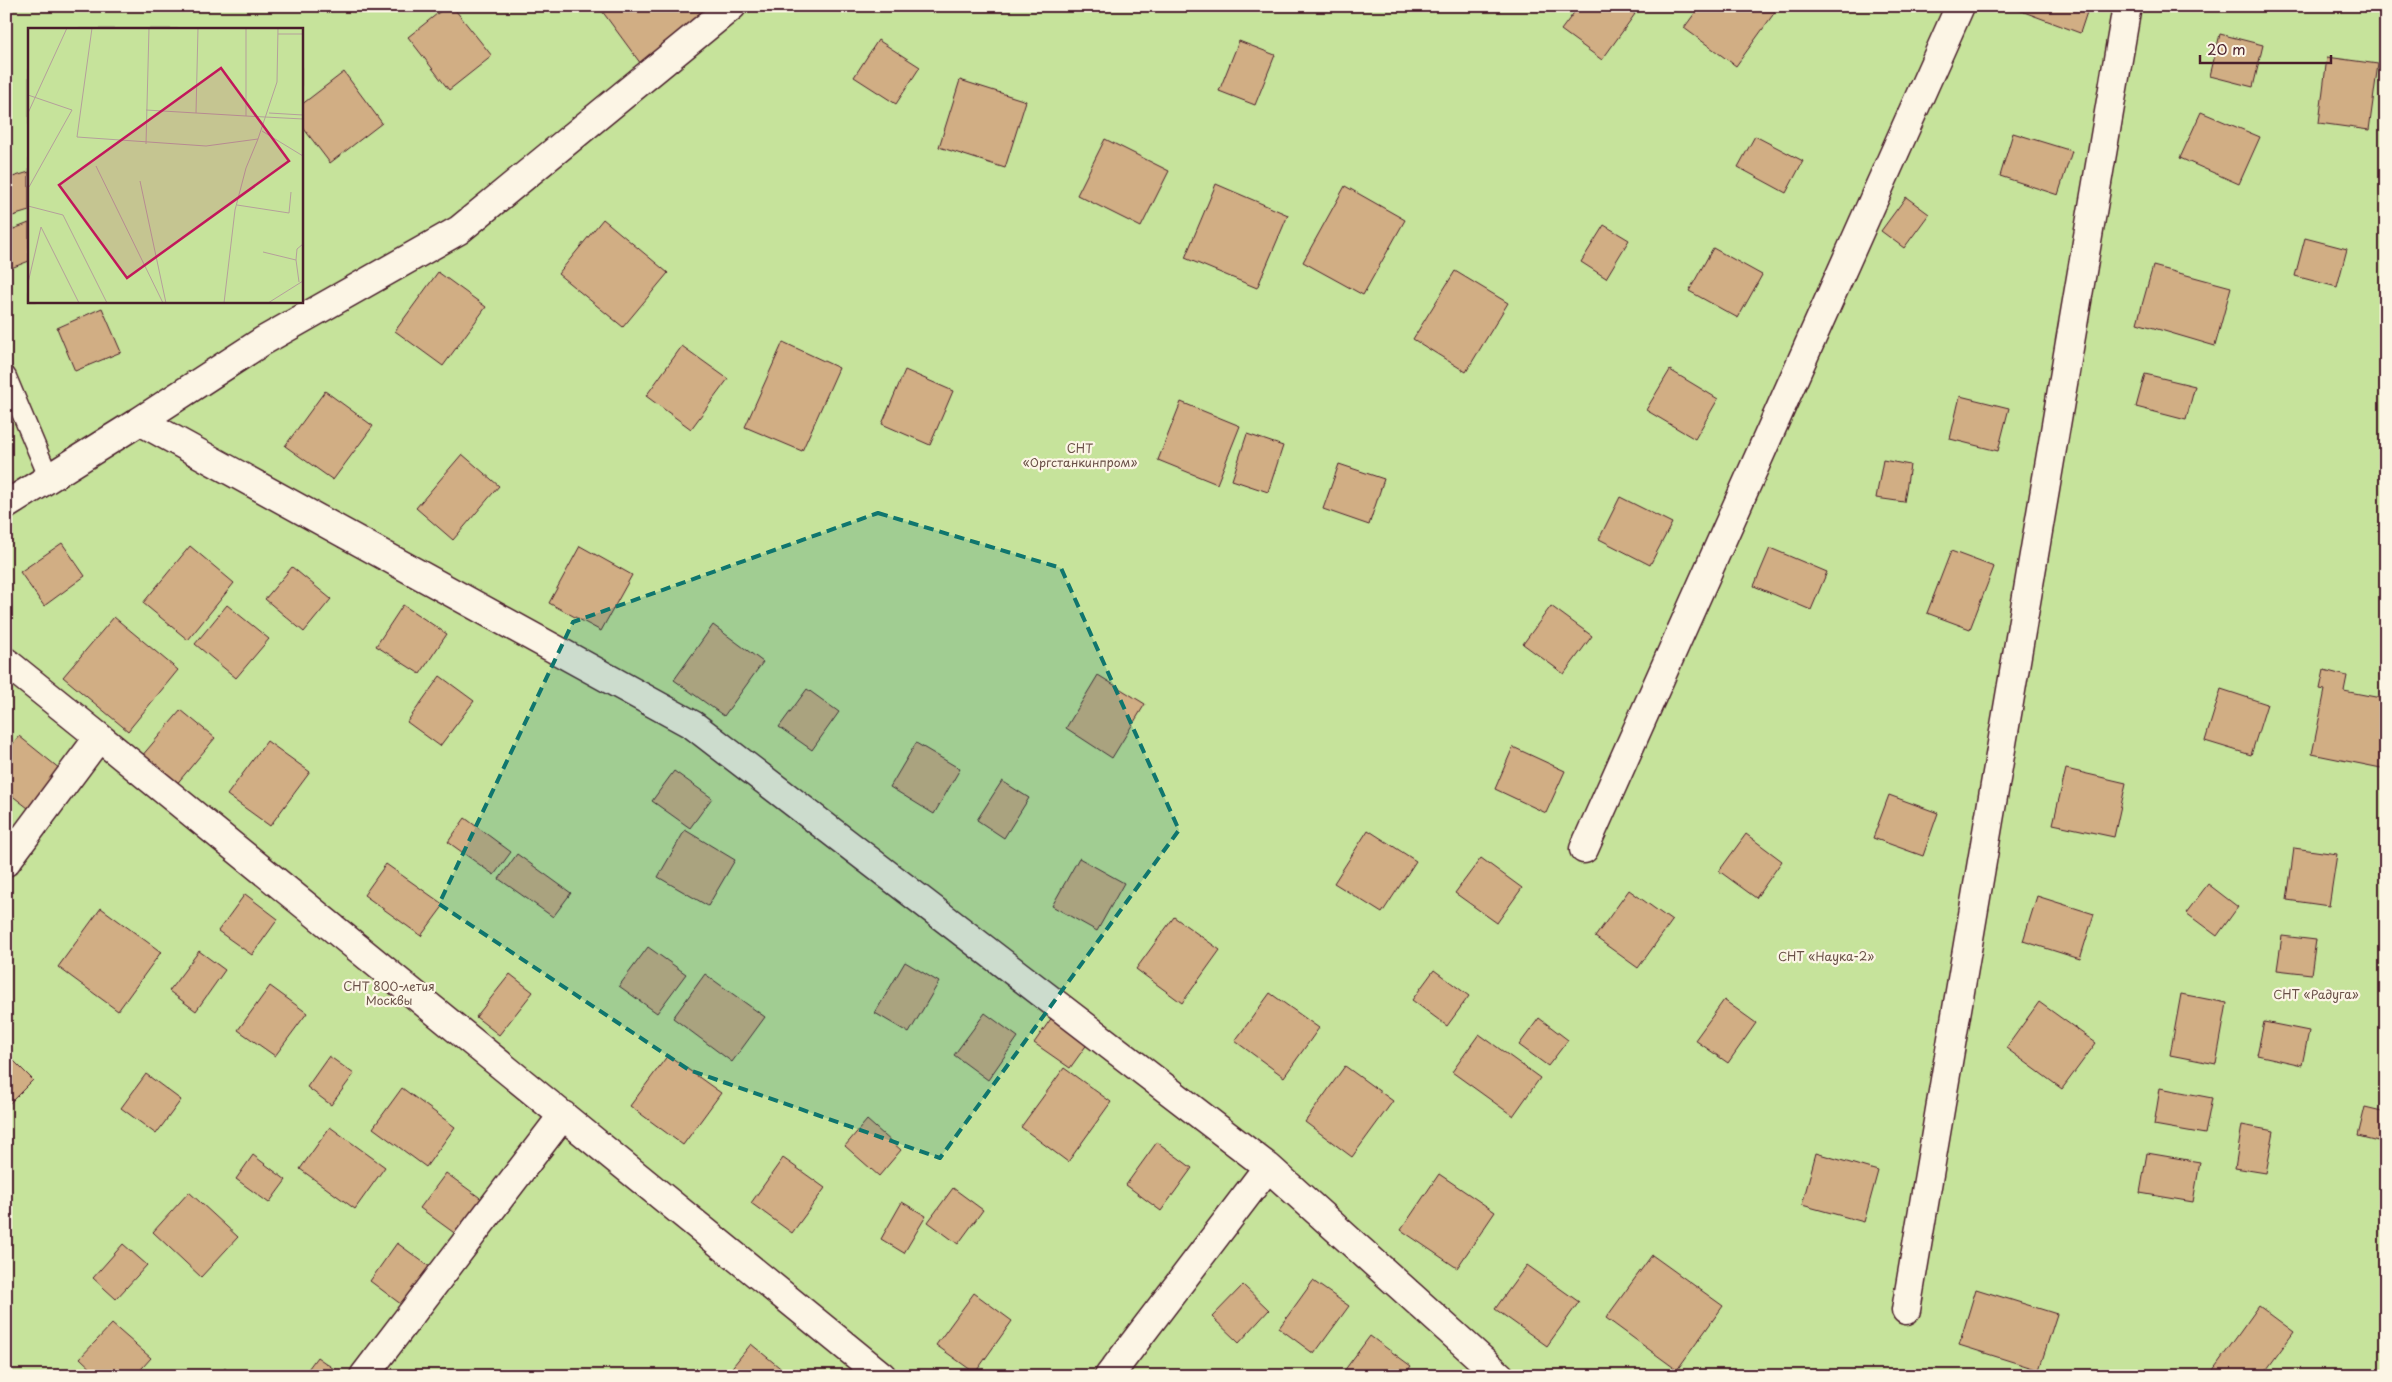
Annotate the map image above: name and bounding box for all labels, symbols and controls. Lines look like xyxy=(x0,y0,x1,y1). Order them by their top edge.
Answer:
inset map xyxy=(28,28,302,302)
scale bar xyxy=(2200,32,2331,64)
text: 20 m xyxy=(2207,37,2246,60)
park label: СНТ «Оргстанкинпром» xyxy=(1023,439,1137,471)
park label: СНТ «Наука-2» xyxy=(1778,947,1874,965)
park label: СНТ 800-летия Москвы xyxy=(343,977,435,1009)
park label: СНТ «Радуга» xyxy=(2273,985,2359,1003)

